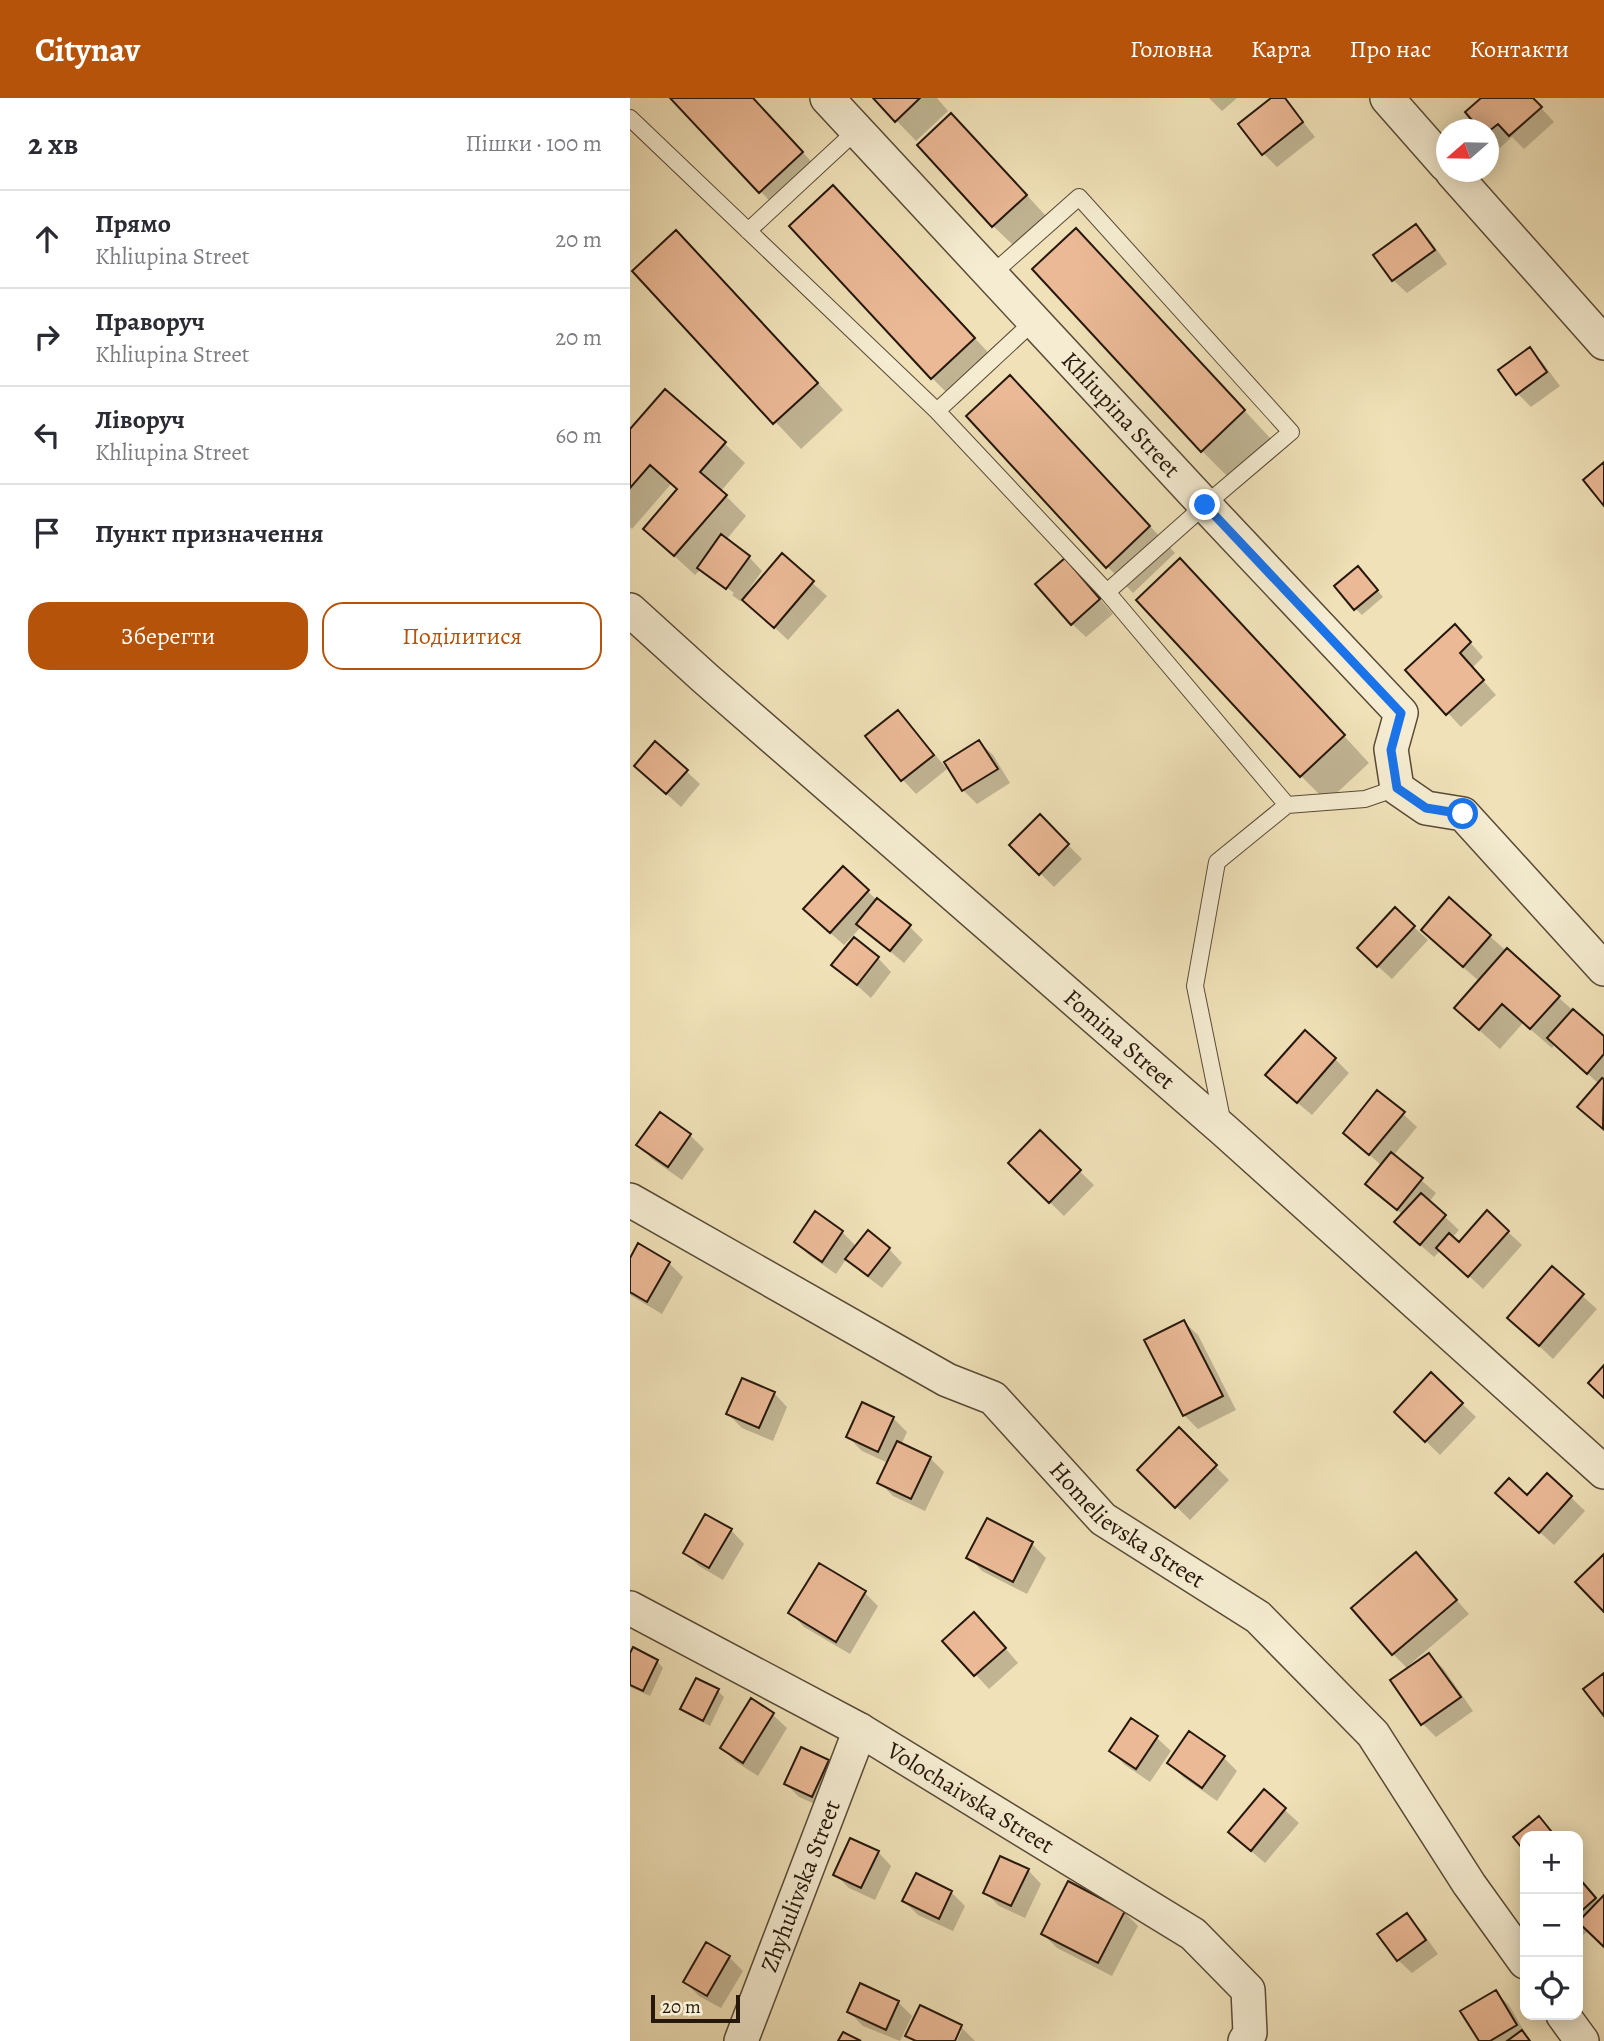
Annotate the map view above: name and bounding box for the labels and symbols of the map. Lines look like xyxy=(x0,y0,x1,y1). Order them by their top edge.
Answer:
north arrow xyxy=(1436,119,1499,182)
street label: Khliupina Street xyxy=(1054,345,1188,485)
route end xyxy=(1189,489,1220,520)
route start xyxy=(1447,798,1478,829)
street label: Fomina Street xyxy=(1057,982,1182,1097)
street label: Homelievska Street xyxy=(1042,1454,1211,1596)
street label: Volochaivska Street xyxy=(880,1734,1060,1861)
street label: Zhyhulivska Street xyxy=(753,1795,848,1977)
scale bar xyxy=(651,1992,740,2024)

